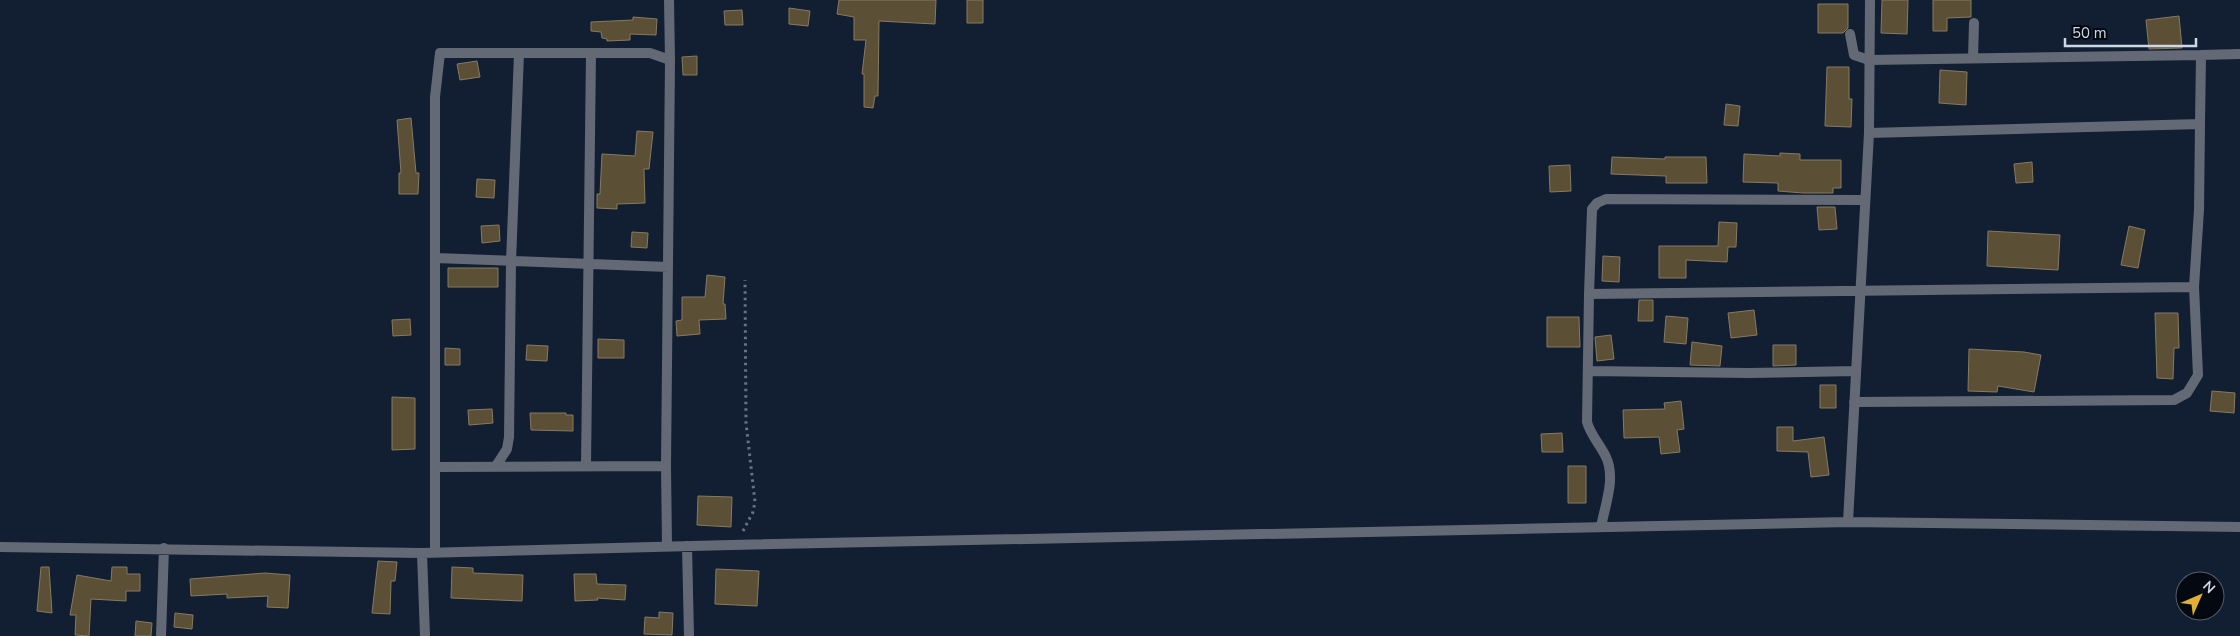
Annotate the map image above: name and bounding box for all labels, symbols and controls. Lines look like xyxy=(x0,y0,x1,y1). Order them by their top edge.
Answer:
scale bar xyxy=(2065,15,2196,47)
text: 50 m xyxy=(2072,23,2107,43)
north arrow xyxy=(2175,571,2225,621)
text: N xyxy=(2198,577,2219,598)

